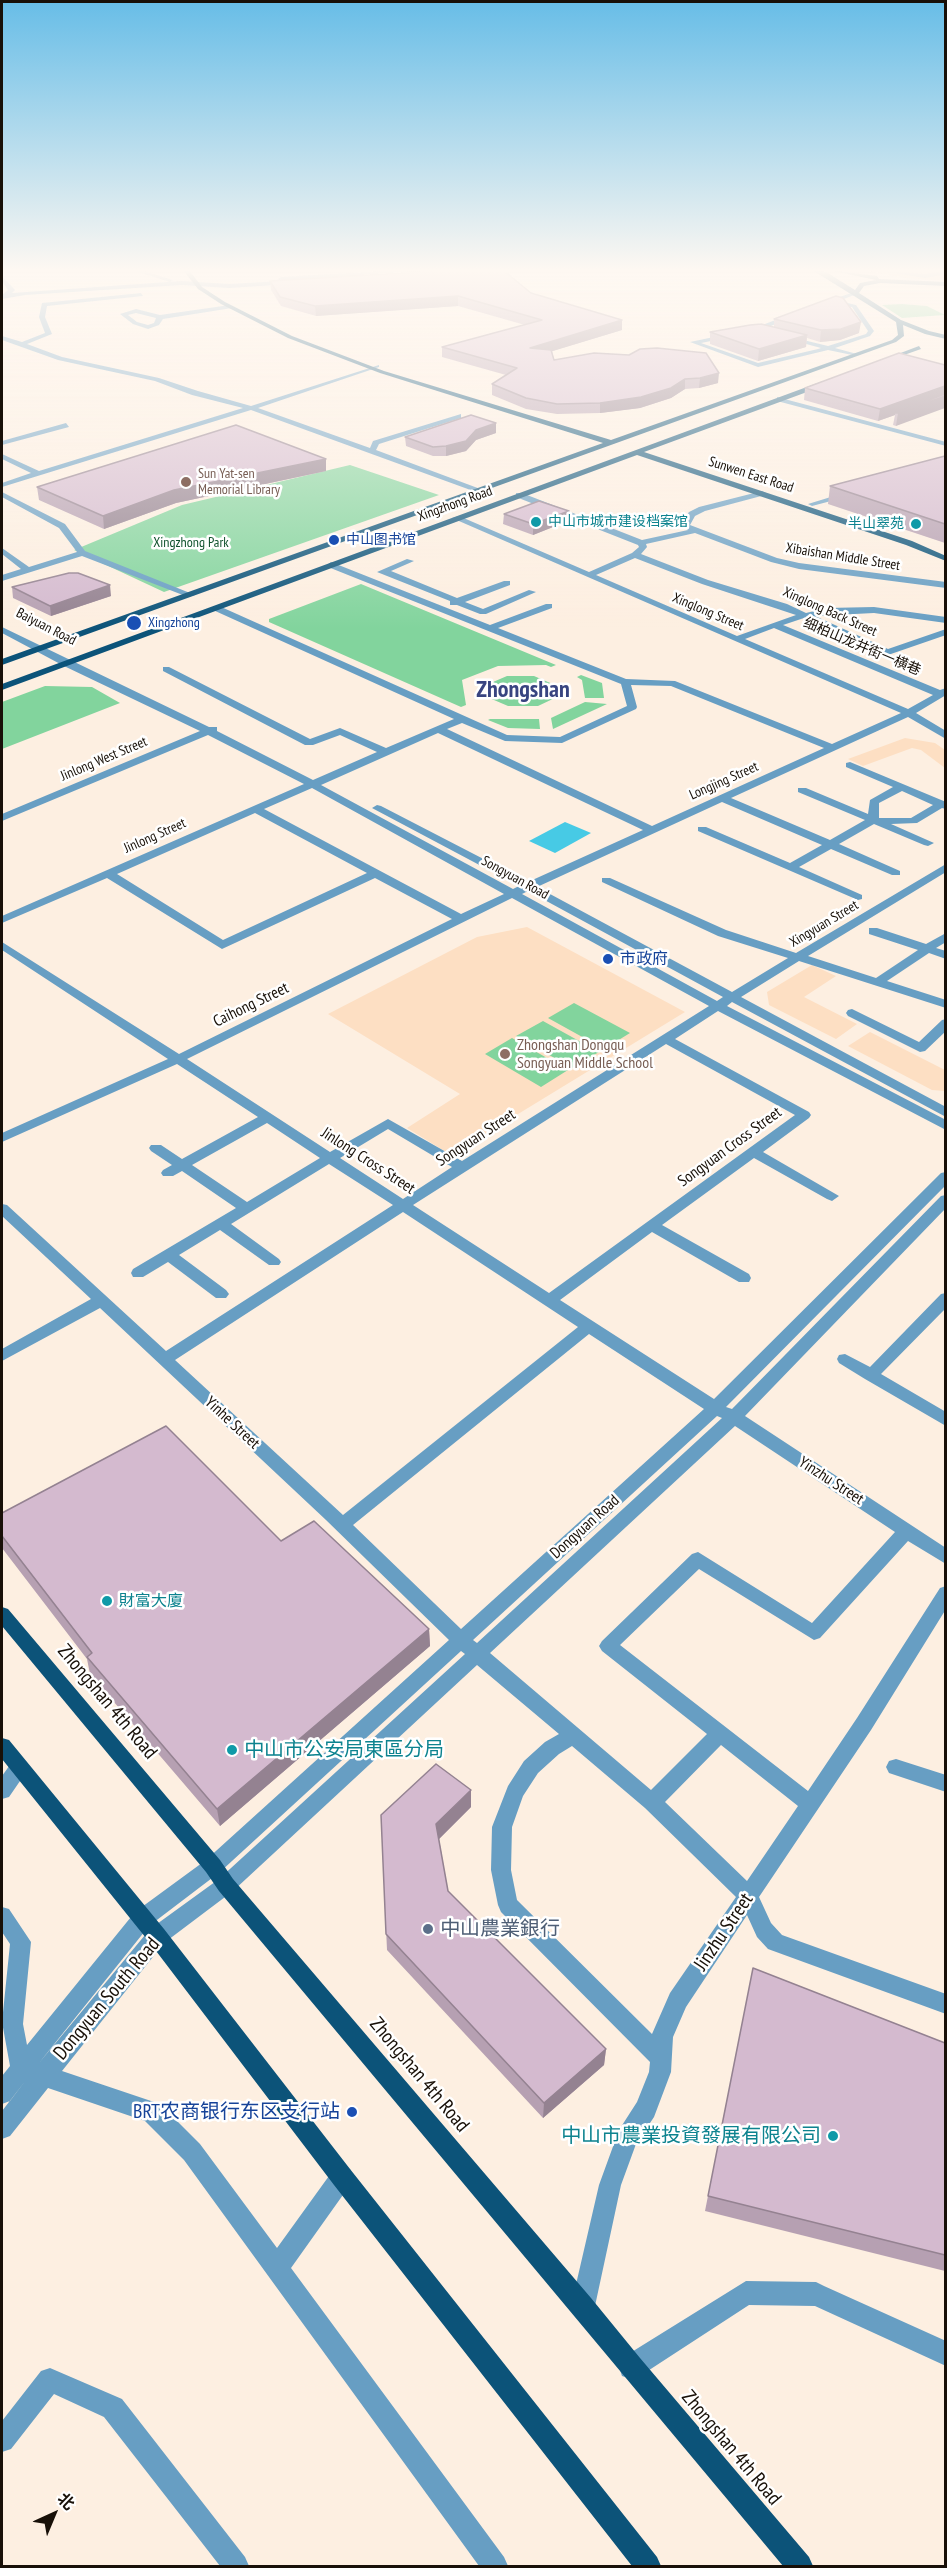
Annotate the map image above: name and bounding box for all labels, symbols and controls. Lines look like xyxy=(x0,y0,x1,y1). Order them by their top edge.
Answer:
street label: Sunwen East Road xyxy=(706,453,796,497)
place label: Sun Yat-sen Memorial Library xyxy=(198,466,280,498)
marker: Sun Yat-sen Memorial Library xyxy=(179,475,193,489)
street label: Xingzhong Road xyxy=(415,483,495,525)
place label: 中山市城市建设档案馆 xyxy=(548,514,688,530)
marker: 中山市城市建设档案馆 xyxy=(529,515,543,529)
place label: 半山翠苑 xyxy=(848,516,904,532)
marker: 半山翠苑 xyxy=(909,517,923,531)
place label: 中山图书馆 xyxy=(346,532,416,548)
marker: 中山图书馆 xyxy=(327,533,341,547)
park label: Xingzhong Park xyxy=(153,535,229,551)
street label: Xibaishan Middle Street xyxy=(785,540,901,574)
street label: Xinglong Back Street xyxy=(780,584,880,640)
street label: Xinglong Street xyxy=(670,589,746,635)
street label: Baiyuan Road xyxy=(13,605,79,649)
marker: Xingzhong xyxy=(125,614,143,632)
place label: Xingzhong xyxy=(148,615,200,631)
street label: 细柏山龙井街一横巷 xyxy=(801,615,923,679)
district label: Zhongshan xyxy=(476,676,570,704)
street label: Jinlong West Street xyxy=(58,733,150,785)
street label: Longjing Street xyxy=(687,758,761,804)
street label: Jinlong Street xyxy=(121,815,189,857)
street label: Songyuan Road xyxy=(478,853,552,903)
street label: Xingyuan Street xyxy=(787,897,861,951)
place label: 市政府 xyxy=(620,949,668,969)
marker: 市政府 xyxy=(601,952,615,966)
street label: Caihong Street xyxy=(210,979,292,1031)
place label: Zhongshan Dongqu Songyuan Middle School xyxy=(517,1035,653,1073)
marker: Zhongshan Dongqu Songyuan Middle School xyxy=(498,1047,512,1061)
street label: Songyuan Cross Street xyxy=(675,1103,785,1191)
street label: Songyuan Street xyxy=(433,1105,519,1171)
street label: Jinlong Cross Street xyxy=(317,1124,419,1198)
street label: Yinhe Street xyxy=(201,1393,263,1453)
street label: Yinzhu Street xyxy=(795,1453,867,1509)
street label: Dongyuan Road xyxy=(547,1491,623,1563)
place label: 財富大廈 xyxy=(119,1591,183,1611)
marker: 財富大廈 xyxy=(100,1594,114,1608)
street label: Zhongshan 4th Road xyxy=(52,1640,162,1764)
place label: 中山市公安局東區分局 xyxy=(244,1738,444,1762)
marker: 中山市公安局東區分局 xyxy=(225,1743,239,1757)
street label: Jinzhu Street xyxy=(689,1889,759,1975)
place label: 中山農業銀行 xyxy=(440,1917,560,1941)
marker: 中山農業銀行 xyxy=(421,1922,435,1936)
street label: Dongyuan South Road xyxy=(49,1933,165,2065)
street label: Zhongshan 4th Road xyxy=(364,2013,474,2137)
place label: BRT农商银行东区支行站 xyxy=(133,2100,340,2124)
marker: BRT农商银行东区支行站 xyxy=(345,2105,359,2119)
place label: 中山市農業投資發展有限公司 xyxy=(561,2124,821,2148)
marker: 中山市農業投資發展有限公司 xyxy=(826,2129,840,2143)
street label: Zhongshan 4th Road xyxy=(676,2386,786,2510)
north arrow xyxy=(24,2484,84,2544)
text: 北 xyxy=(54,2488,79,2514)

